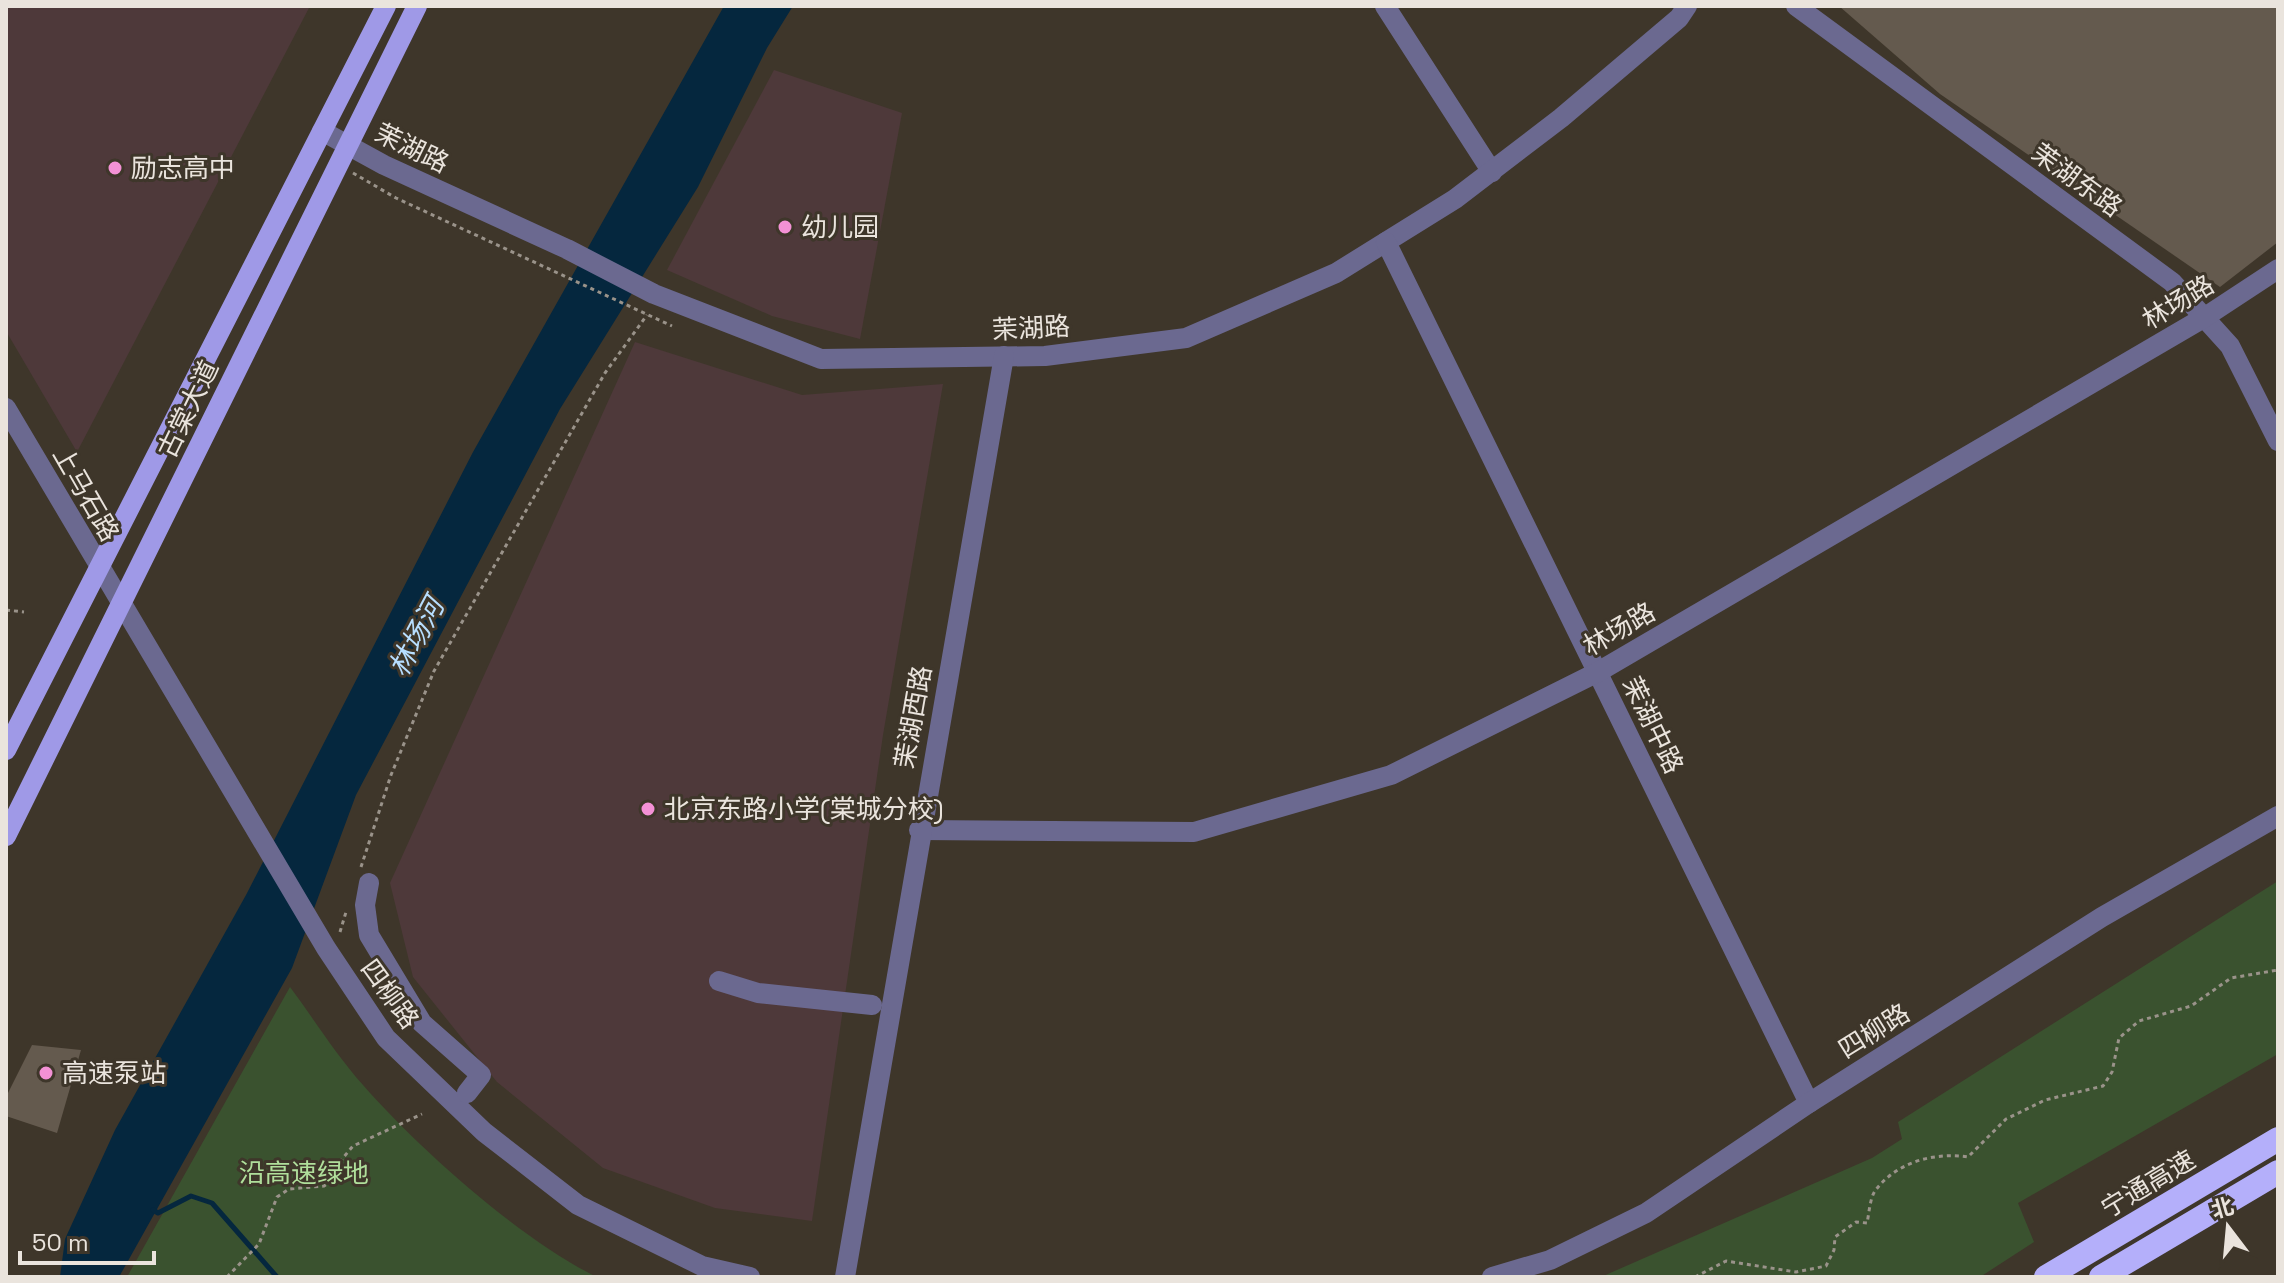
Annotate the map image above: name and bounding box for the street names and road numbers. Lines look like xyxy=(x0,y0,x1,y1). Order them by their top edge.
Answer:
street label: 茉湖路 xyxy=(369,116,455,180)
street label: 茉湖东路 xyxy=(2025,136,2129,224)
street label: 林场路 xyxy=(2136,267,2220,337)
street label: 茉湖路 xyxy=(991,309,1071,347)
street label: 古棠大道 xyxy=(150,355,226,463)
street label: 上马石路 xyxy=(45,440,127,548)
street label: 林场路 xyxy=(1577,595,1661,663)
street label: 茉湖西路 xyxy=(887,663,939,771)
street label: 茉湖中路 xyxy=(1615,671,1691,779)
street label: 四柳路 xyxy=(353,952,427,1036)
street label: 四柳路 xyxy=(1832,996,1916,1066)
street label: 宁通高速 xyxy=(2095,1143,2201,1225)

